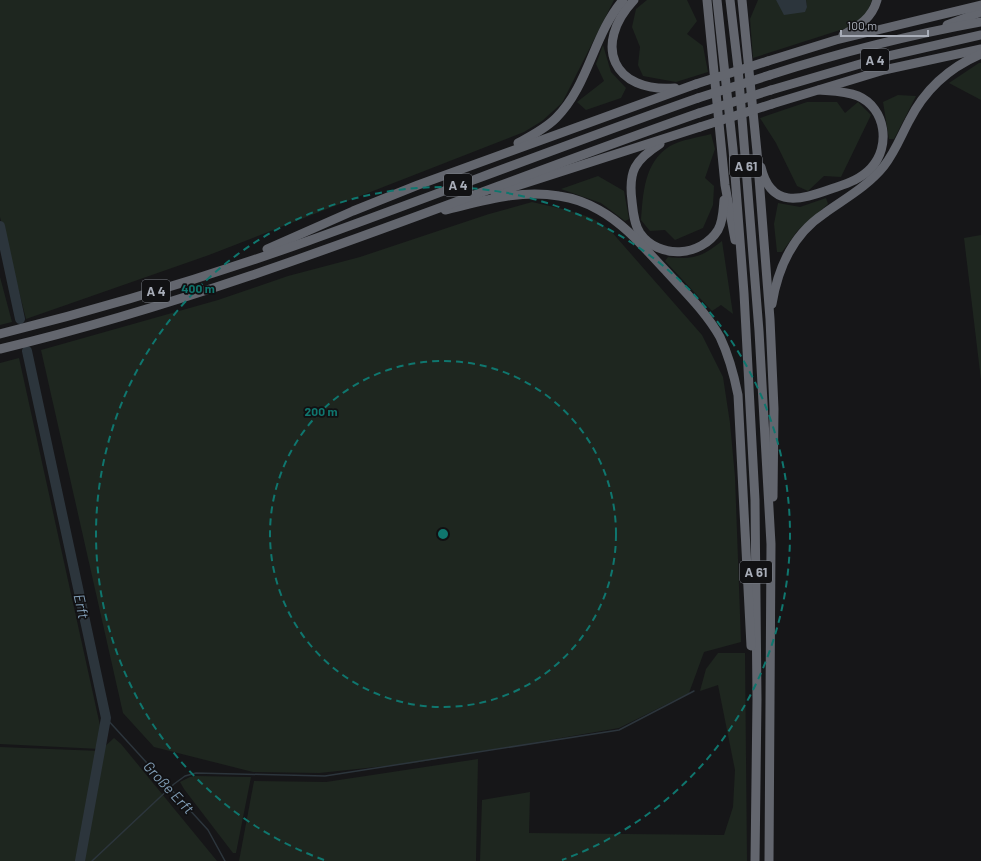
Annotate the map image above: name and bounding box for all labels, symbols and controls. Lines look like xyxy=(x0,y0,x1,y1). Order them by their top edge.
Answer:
scale bar xyxy=(841,12,928,38)
text: 100 m xyxy=(847,18,877,32)
road number: A 4 xyxy=(861,49,889,71)
road number: A 61 xyxy=(730,155,762,177)
road number: A 4 xyxy=(444,174,472,196)
road number: A 4 xyxy=(142,280,170,302)
text: 400 m xyxy=(181,281,215,295)
text: 200 m xyxy=(305,404,337,418)
centre of rings xyxy=(436,527,450,541)
road number: A 61 xyxy=(740,561,772,583)
water label: Erft xyxy=(71,592,94,621)
water label: Große Erft xyxy=(140,757,198,818)

